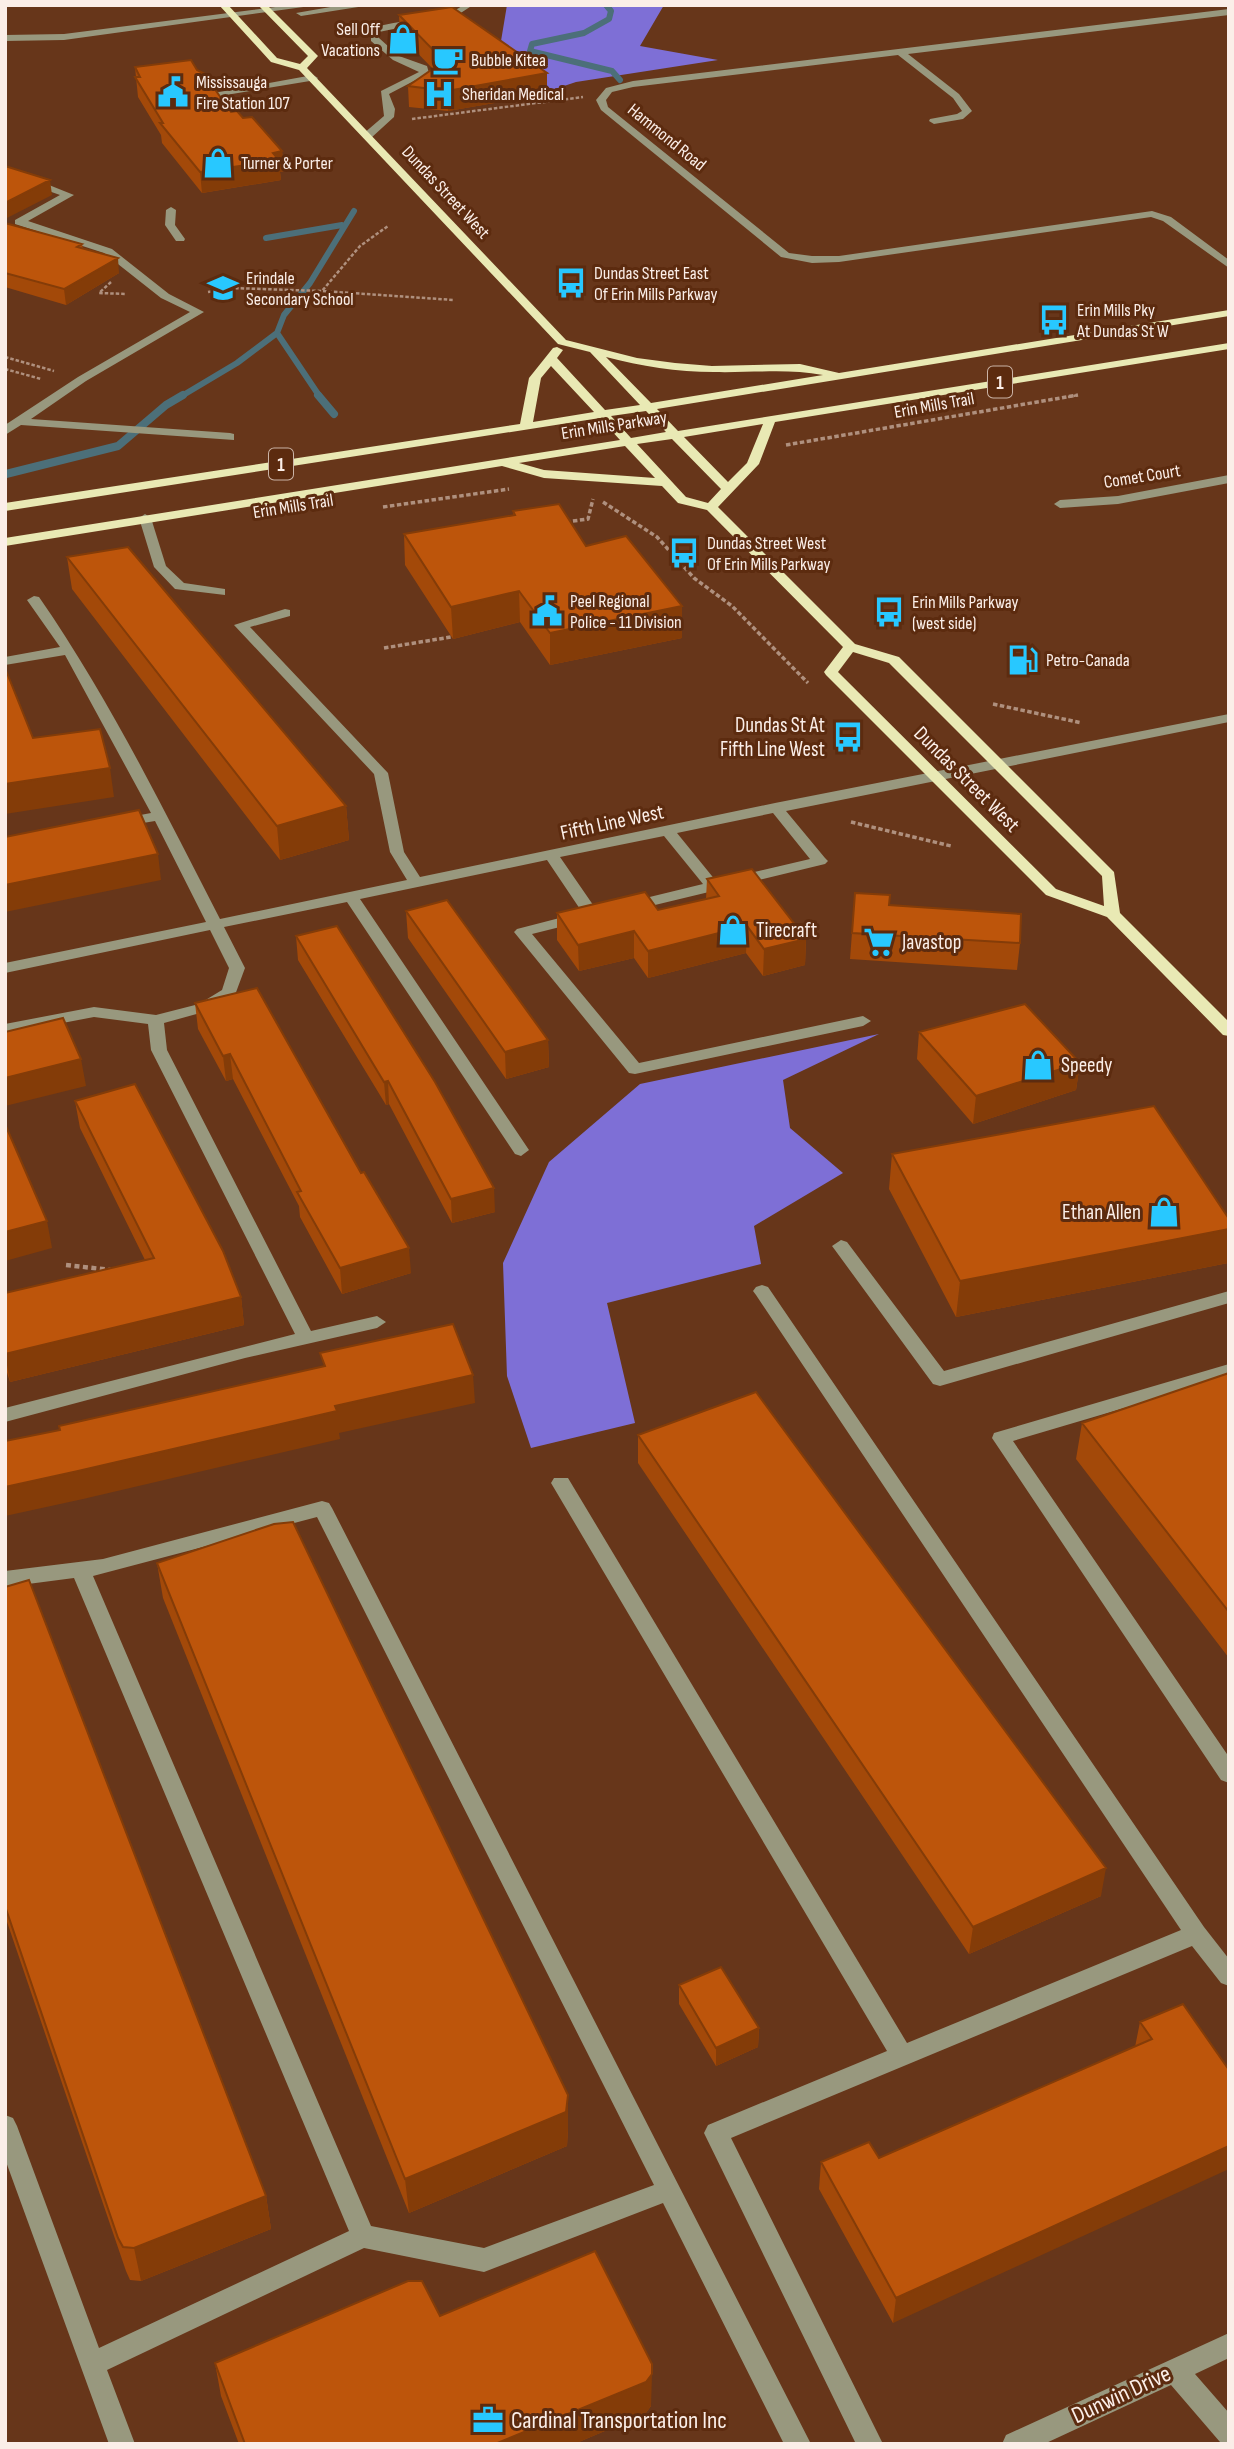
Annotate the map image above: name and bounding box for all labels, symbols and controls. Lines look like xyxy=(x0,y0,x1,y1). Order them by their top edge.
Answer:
place label: Sell Off Vacations xyxy=(321,19,381,61)
shop icon: Sell Off Vacations xyxy=(386,22,420,56)
cafe icon: Bubble Kitea xyxy=(431,43,465,77)
place label: Bubble Kitea xyxy=(471,50,546,71)
place label: Mississauga Fire Station 107 xyxy=(196,72,291,114)
public building icon: Mississauga Fire Station 107 xyxy=(156,75,190,109)
hospital icon: Sheridan Medical xyxy=(422,77,456,111)
place label: Sheridan Medical xyxy=(462,84,564,105)
street label: Hammond Road xyxy=(623,99,710,175)
street label: Dundas Street West xyxy=(397,142,494,243)
shop icon: Turner & Porter xyxy=(201,146,235,180)
place label: Turner & Porter xyxy=(241,153,333,174)
place label: Dundas Street East Of Erin Mills Parkway xyxy=(594,263,718,305)
bus stop icon: Dundas Street East Of Erin Mills Parkway xyxy=(554,266,588,300)
place label: Erindale Secondary School xyxy=(246,268,354,310)
school or university icon: Erindale Secondary School xyxy=(206,271,240,305)
place label: Erin Mills Pky At Dundas St W xyxy=(1076,300,1169,342)
bus stop icon: Erin Mills Pky At Dundas St W xyxy=(1037,303,1071,337)
road number: 1 xyxy=(988,366,1012,398)
street label: Erin Mills Trail xyxy=(892,388,976,423)
street label: Erin Mills Parkway xyxy=(560,407,668,444)
road number: 1 xyxy=(269,449,293,480)
street label: Comet Court xyxy=(1102,460,1183,493)
street label: Erin Mills Trail xyxy=(251,490,335,523)
place label: Dundas Street West Of Erin Mills Parkway xyxy=(707,533,831,575)
bus stop icon: Dundas Street West Of Erin Mills Parkway xyxy=(667,536,701,570)
place label: Peel Regional Police - 11 Division xyxy=(570,591,682,633)
place label: Erin Mills Parkway (west side) xyxy=(912,592,1019,634)
public building icon: Peel Regional Police - 11 Division xyxy=(530,594,564,628)
bus stop icon: Erin Mills Parkway (west side) xyxy=(872,595,906,629)
fuel station icon: Petro-Canada xyxy=(1006,643,1040,677)
place label: Petro-Canada xyxy=(1046,650,1130,671)
place label: Dundas St At Fifth Line West xyxy=(720,713,825,762)
bus stop icon: Dundas St At Fifth Line West xyxy=(831,720,865,754)
street label: Dundas Street West xyxy=(909,721,1025,837)
street label: Fifth Line West xyxy=(558,799,666,846)
shop icon: Tirecraft xyxy=(716,913,750,947)
place label: Tirecraft xyxy=(756,918,817,943)
supermarket icon: Javastop xyxy=(862,925,896,959)
place label: Javastop xyxy=(901,930,961,955)
shop icon: Speedy xyxy=(1021,1048,1055,1082)
place label: Speedy xyxy=(1061,1053,1112,1078)
shop icon: Ethan Allen xyxy=(1147,1195,1181,1229)
place label: Ethan Allen xyxy=(1062,1200,1141,1225)
street label: Dunwin Drive xyxy=(1067,2359,1175,2430)
office icon: Cardinal Transportation Inc xyxy=(471,2403,505,2437)
place label: Cardinal Transportation Inc xyxy=(511,2406,727,2435)

